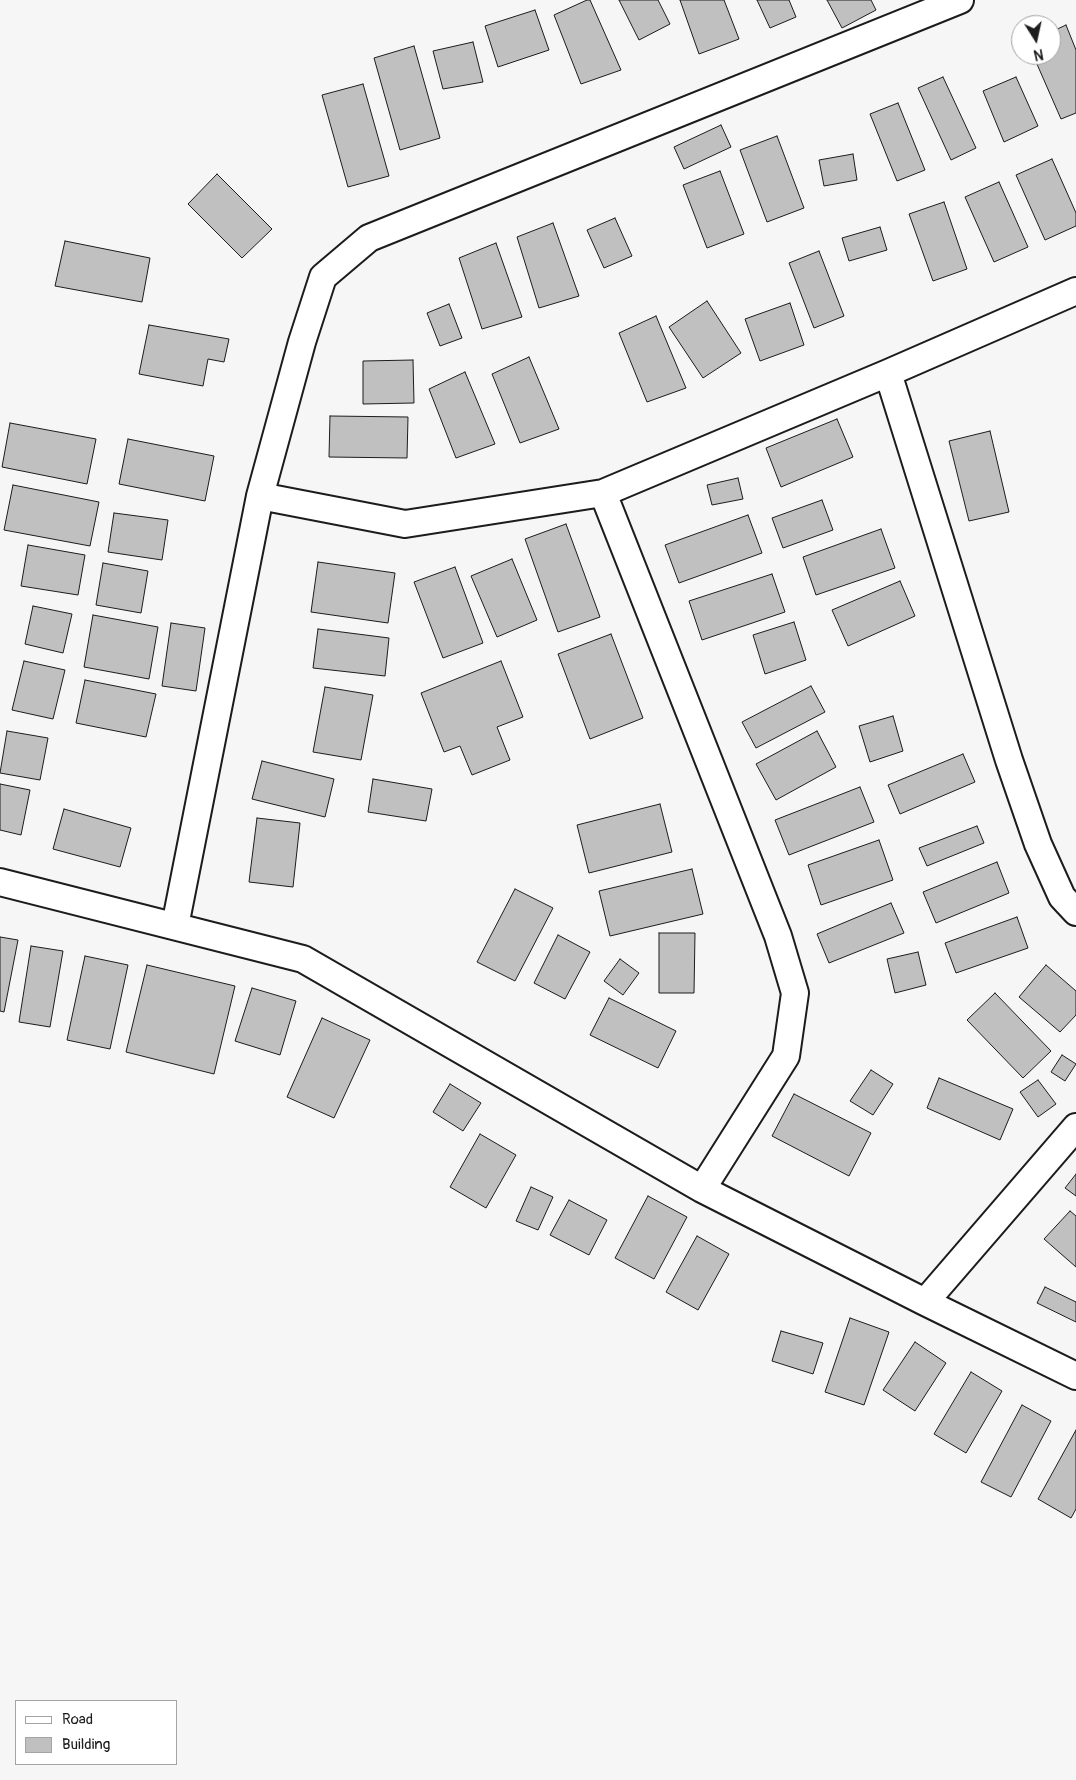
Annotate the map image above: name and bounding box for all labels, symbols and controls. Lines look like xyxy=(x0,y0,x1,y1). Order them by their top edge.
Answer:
north arrow xyxy=(1011,15,1061,65)
text: N xyxy=(1032,45,1045,63)
legend xyxy=(15,1700,178,1765)
text: Road xyxy=(62,1710,93,1729)
text: Building xyxy=(62,1735,110,1754)

